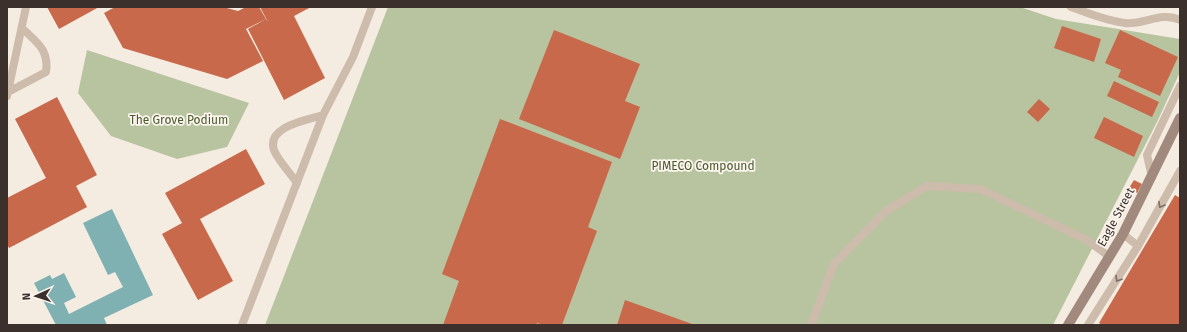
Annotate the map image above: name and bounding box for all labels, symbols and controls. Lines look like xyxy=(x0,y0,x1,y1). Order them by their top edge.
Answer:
park label: The Grove Podium xyxy=(130,113,228,127)
park label: PIMECO Compound xyxy=(651,159,755,173)
street label: Eagle Street xyxy=(1095,185,1138,249)
one-way arrow xyxy=(1159,201,1166,209)
one-way arrow xyxy=(1115,275,1122,282)
north arrow xyxy=(16,276,56,316)
text: N xyxy=(20,293,33,300)

